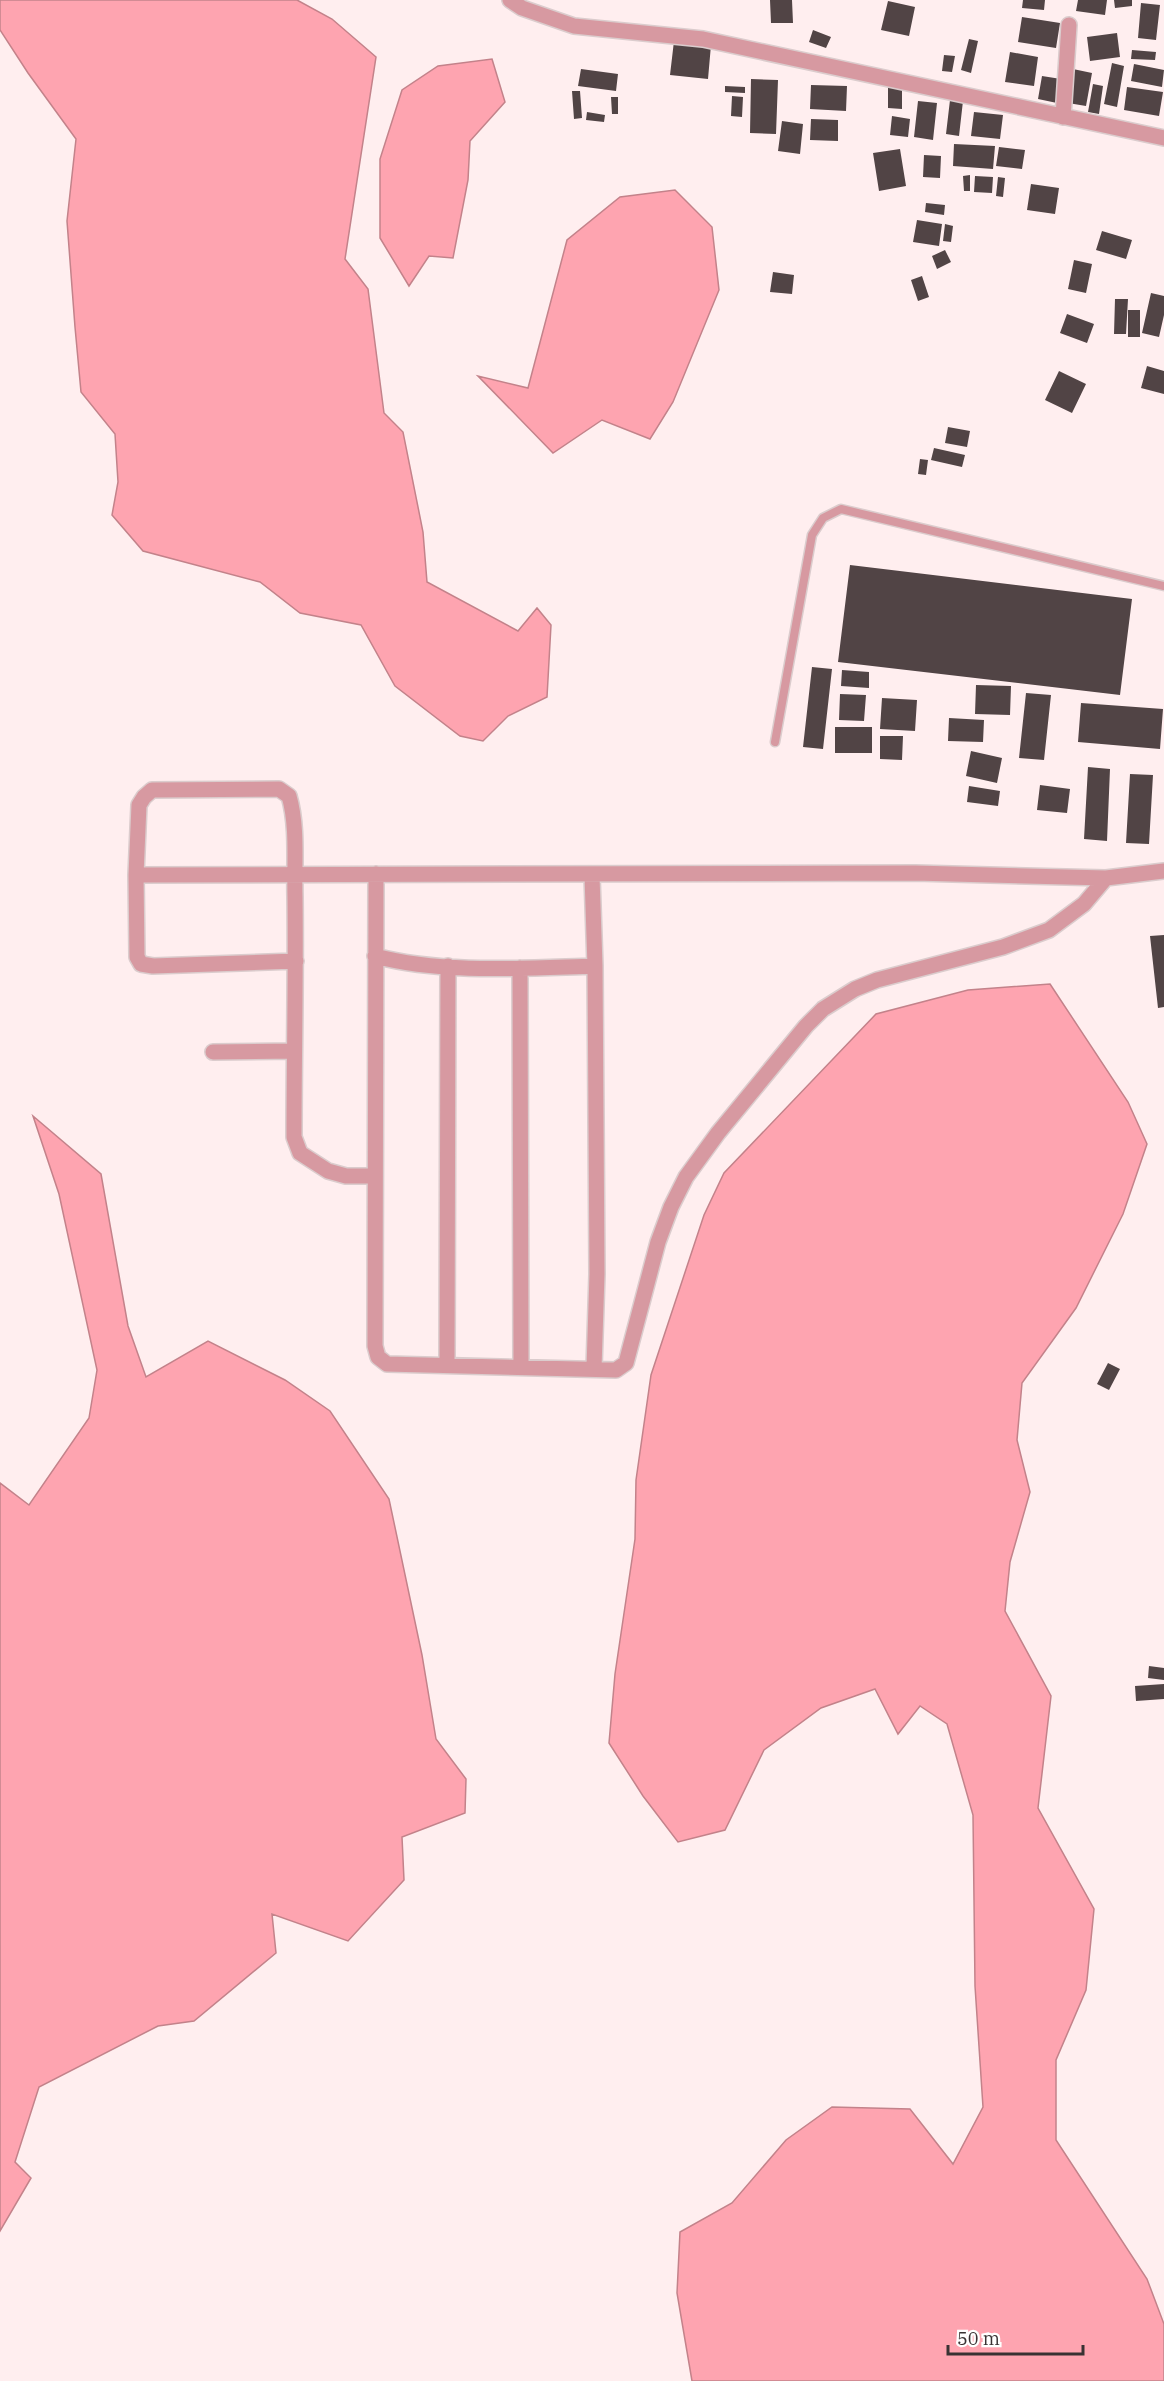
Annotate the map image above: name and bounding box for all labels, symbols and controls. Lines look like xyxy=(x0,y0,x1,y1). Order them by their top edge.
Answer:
scale bar xyxy=(948,2318,1083,2356)
text: 50 m xyxy=(957,2327,1000,2350)

